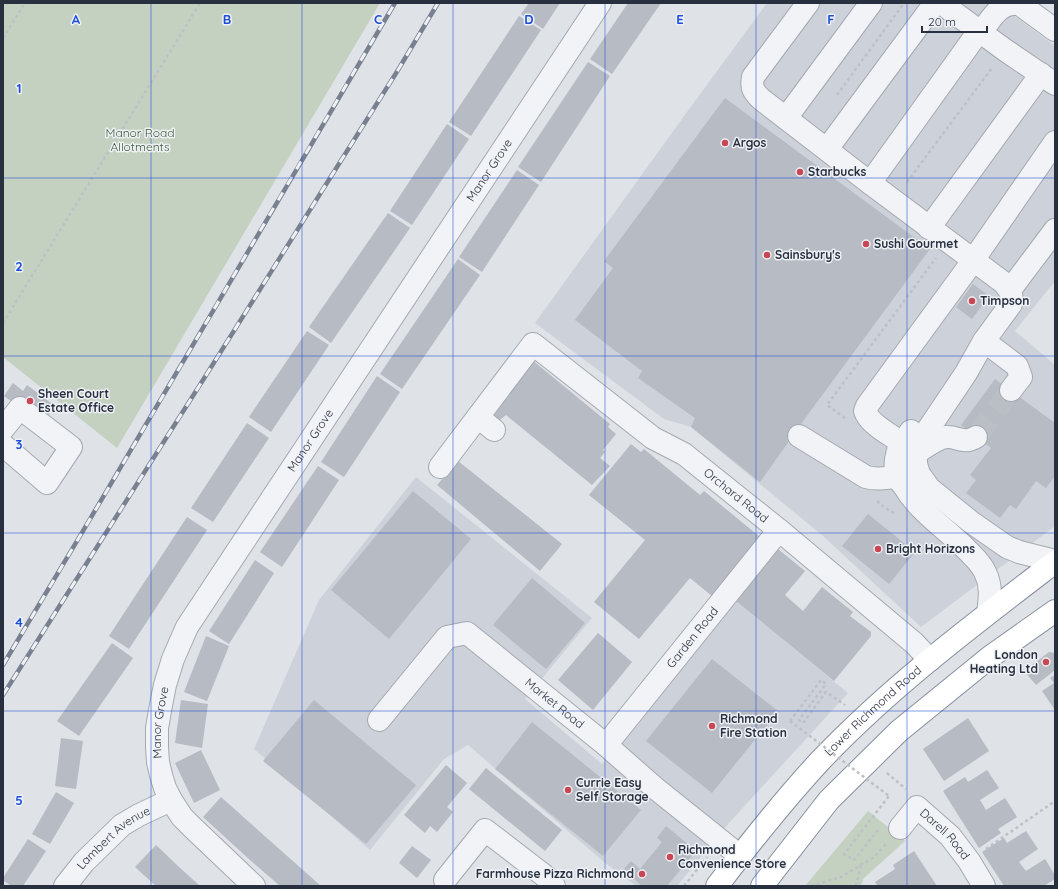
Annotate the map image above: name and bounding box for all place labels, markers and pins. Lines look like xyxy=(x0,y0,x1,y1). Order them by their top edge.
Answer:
place label: Argos xyxy=(733,135,767,150)
marker: Argos xyxy=(720,138,730,148)
place label: Starbucks xyxy=(808,164,866,179)
marker: Starbucks xyxy=(795,167,805,177)
place label: Sushi Gourmet xyxy=(874,236,958,251)
marker: Sushi Gourmet xyxy=(861,239,871,249)
place label: Sainsbury's xyxy=(775,247,841,262)
marker: Sainsbury's xyxy=(762,250,772,260)
place label: Timpson xyxy=(980,293,1029,308)
marker: Timpson xyxy=(967,296,977,306)
place label: Sheen Court Estate Office xyxy=(38,386,114,415)
marker: Sheen Court Estate Office xyxy=(25,396,35,406)
place label: Bright Horizons xyxy=(886,541,975,556)
marker: Bright Horizons xyxy=(873,544,883,554)
place label: London Heating Ltd xyxy=(970,647,1038,676)
marker: London Heating Ltd xyxy=(1041,657,1051,667)
place label: Richmond Fire Station xyxy=(720,711,787,740)
marker: Richmond Fire Station xyxy=(707,721,717,731)
place label: Currie Easy Self Storage xyxy=(576,775,649,804)
marker: Currie Easy Self Storage xyxy=(563,785,573,795)
place label: Richmond Convenience Store xyxy=(678,842,786,871)
marker: Richmond Convenience Store xyxy=(665,852,675,862)
place label: Farmhouse Pizza Richmond xyxy=(476,866,634,881)
marker: Farmhouse Pizza Richmond xyxy=(637,869,647,879)

